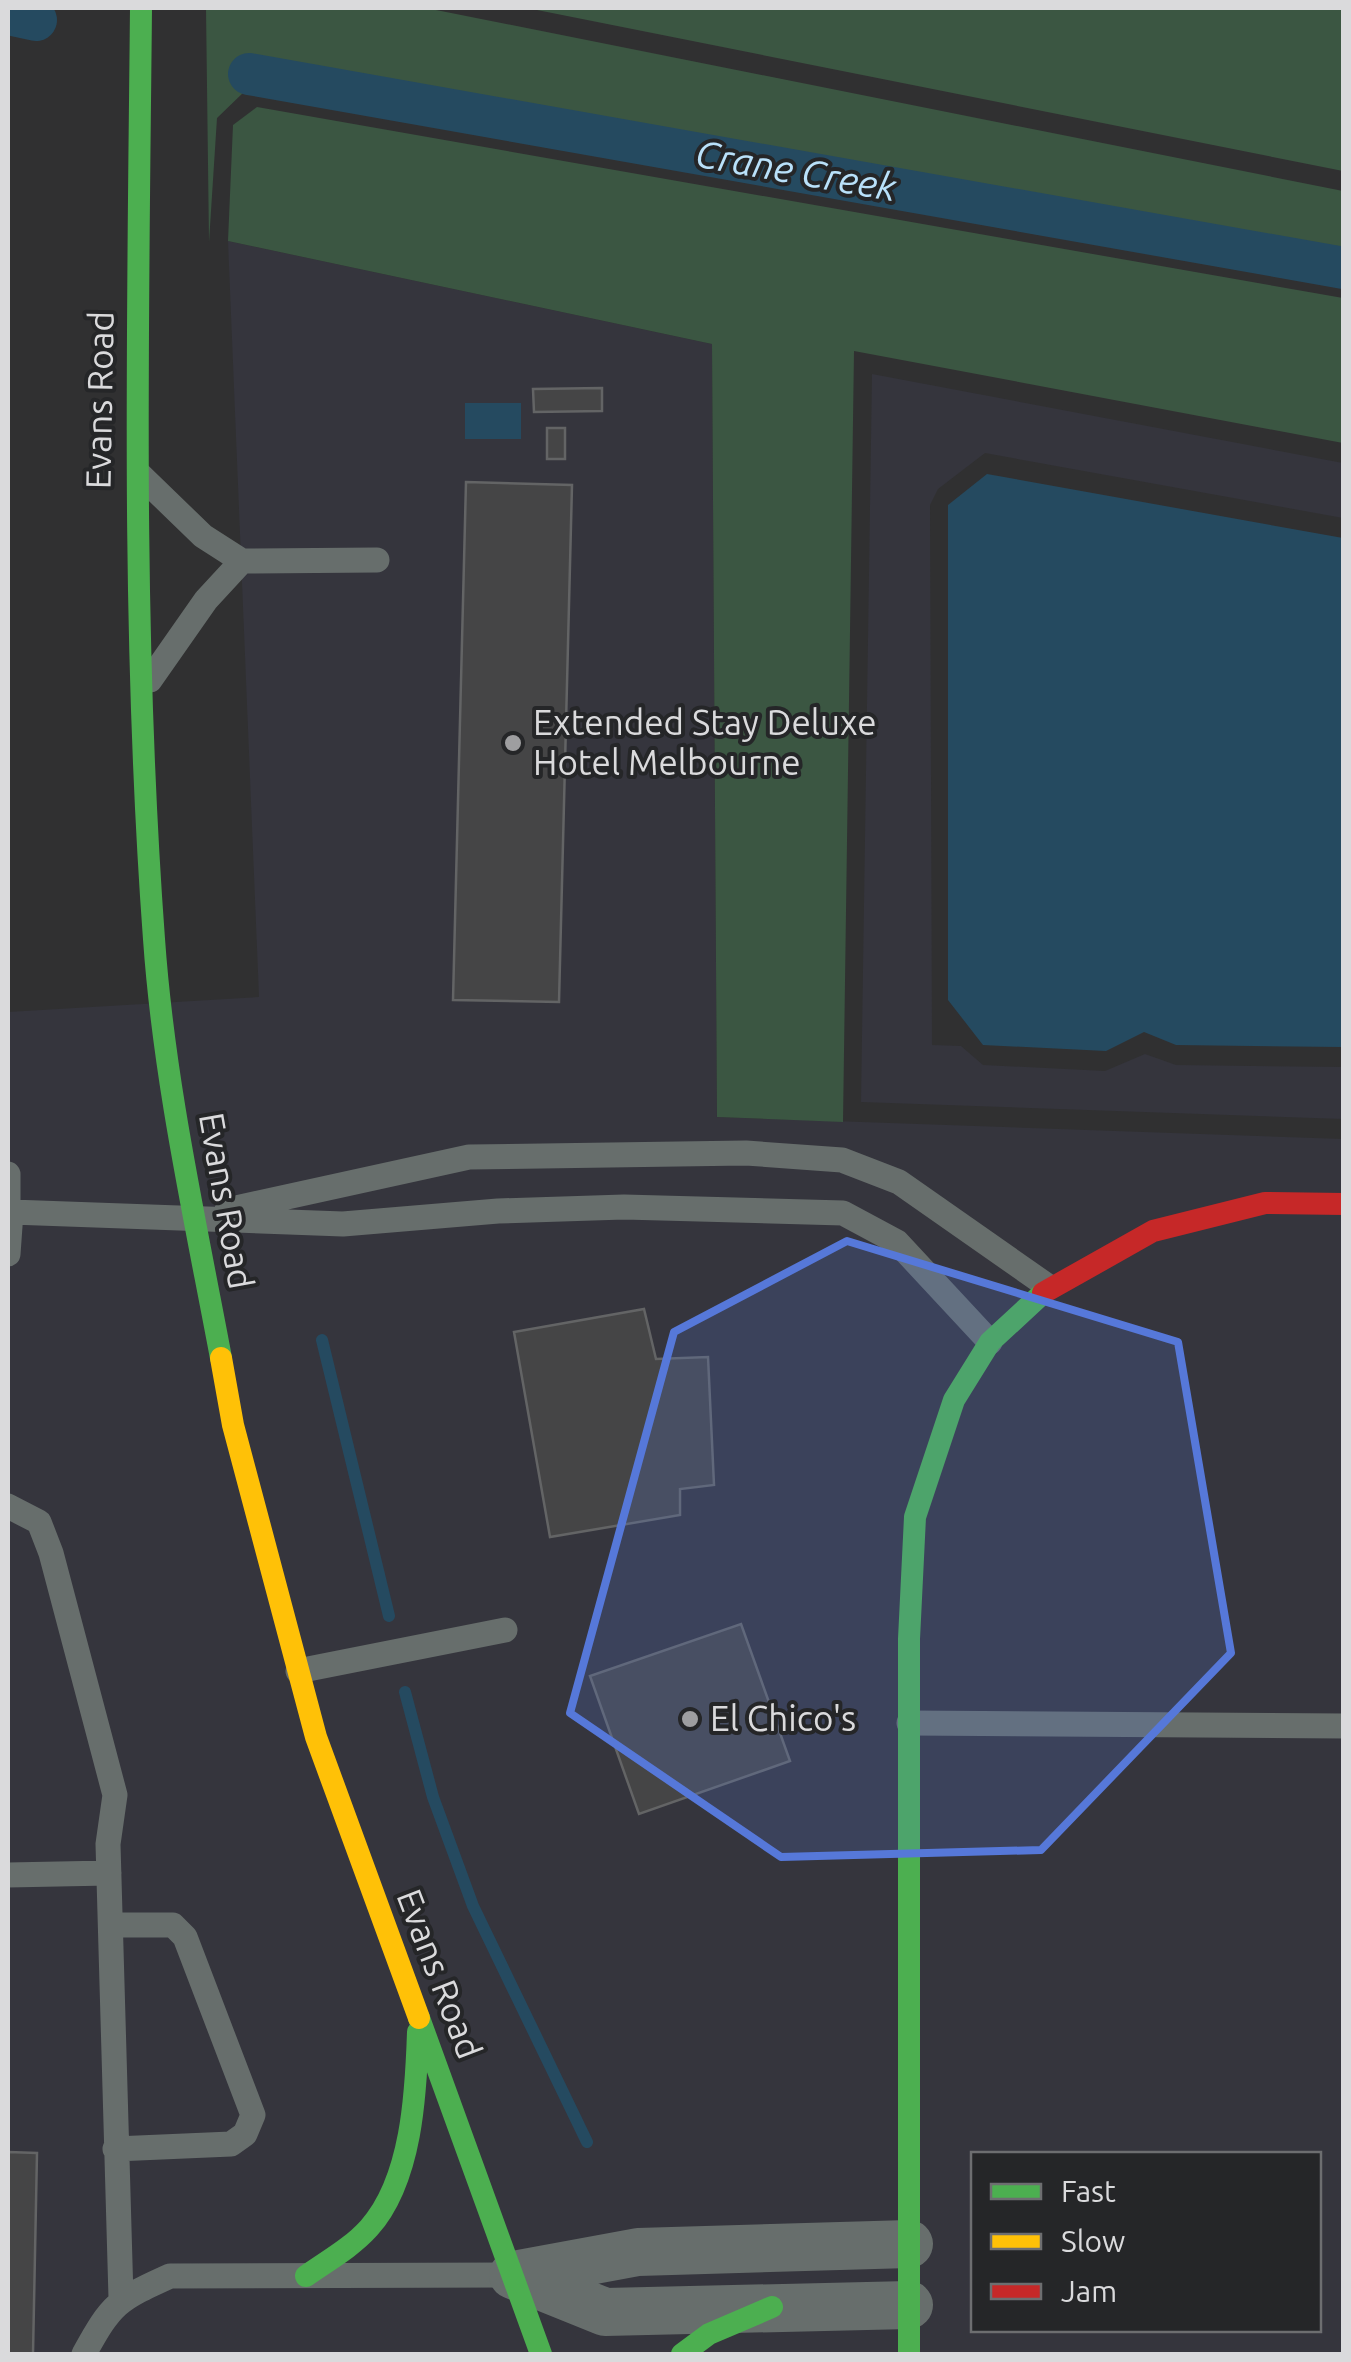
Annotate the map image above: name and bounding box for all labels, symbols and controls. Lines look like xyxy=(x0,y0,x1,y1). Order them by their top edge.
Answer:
water label: Crane Creek xyxy=(692,132,901,208)
street label: Evans Road xyxy=(77,311,121,489)
place label: Extended Stay Deluxe Hotel Melbourne xyxy=(533,702,877,782)
marker: Extended Stay Deluxe Hotel Melbourne xyxy=(502,732,524,754)
street label: Evans Road xyxy=(192,1110,262,1292)
place label: El Chico's xyxy=(710,1698,856,1738)
marker: El Chico's xyxy=(679,1708,701,1730)
street label: Evans Road xyxy=(389,1883,491,2064)
legend xyxy=(971,2152,1321,2332)
text: Fast xyxy=(1061,2174,1116,2208)
text: Slow xyxy=(1061,2224,1125,2258)
text: Jam xyxy=(1061,2274,1117,2308)

